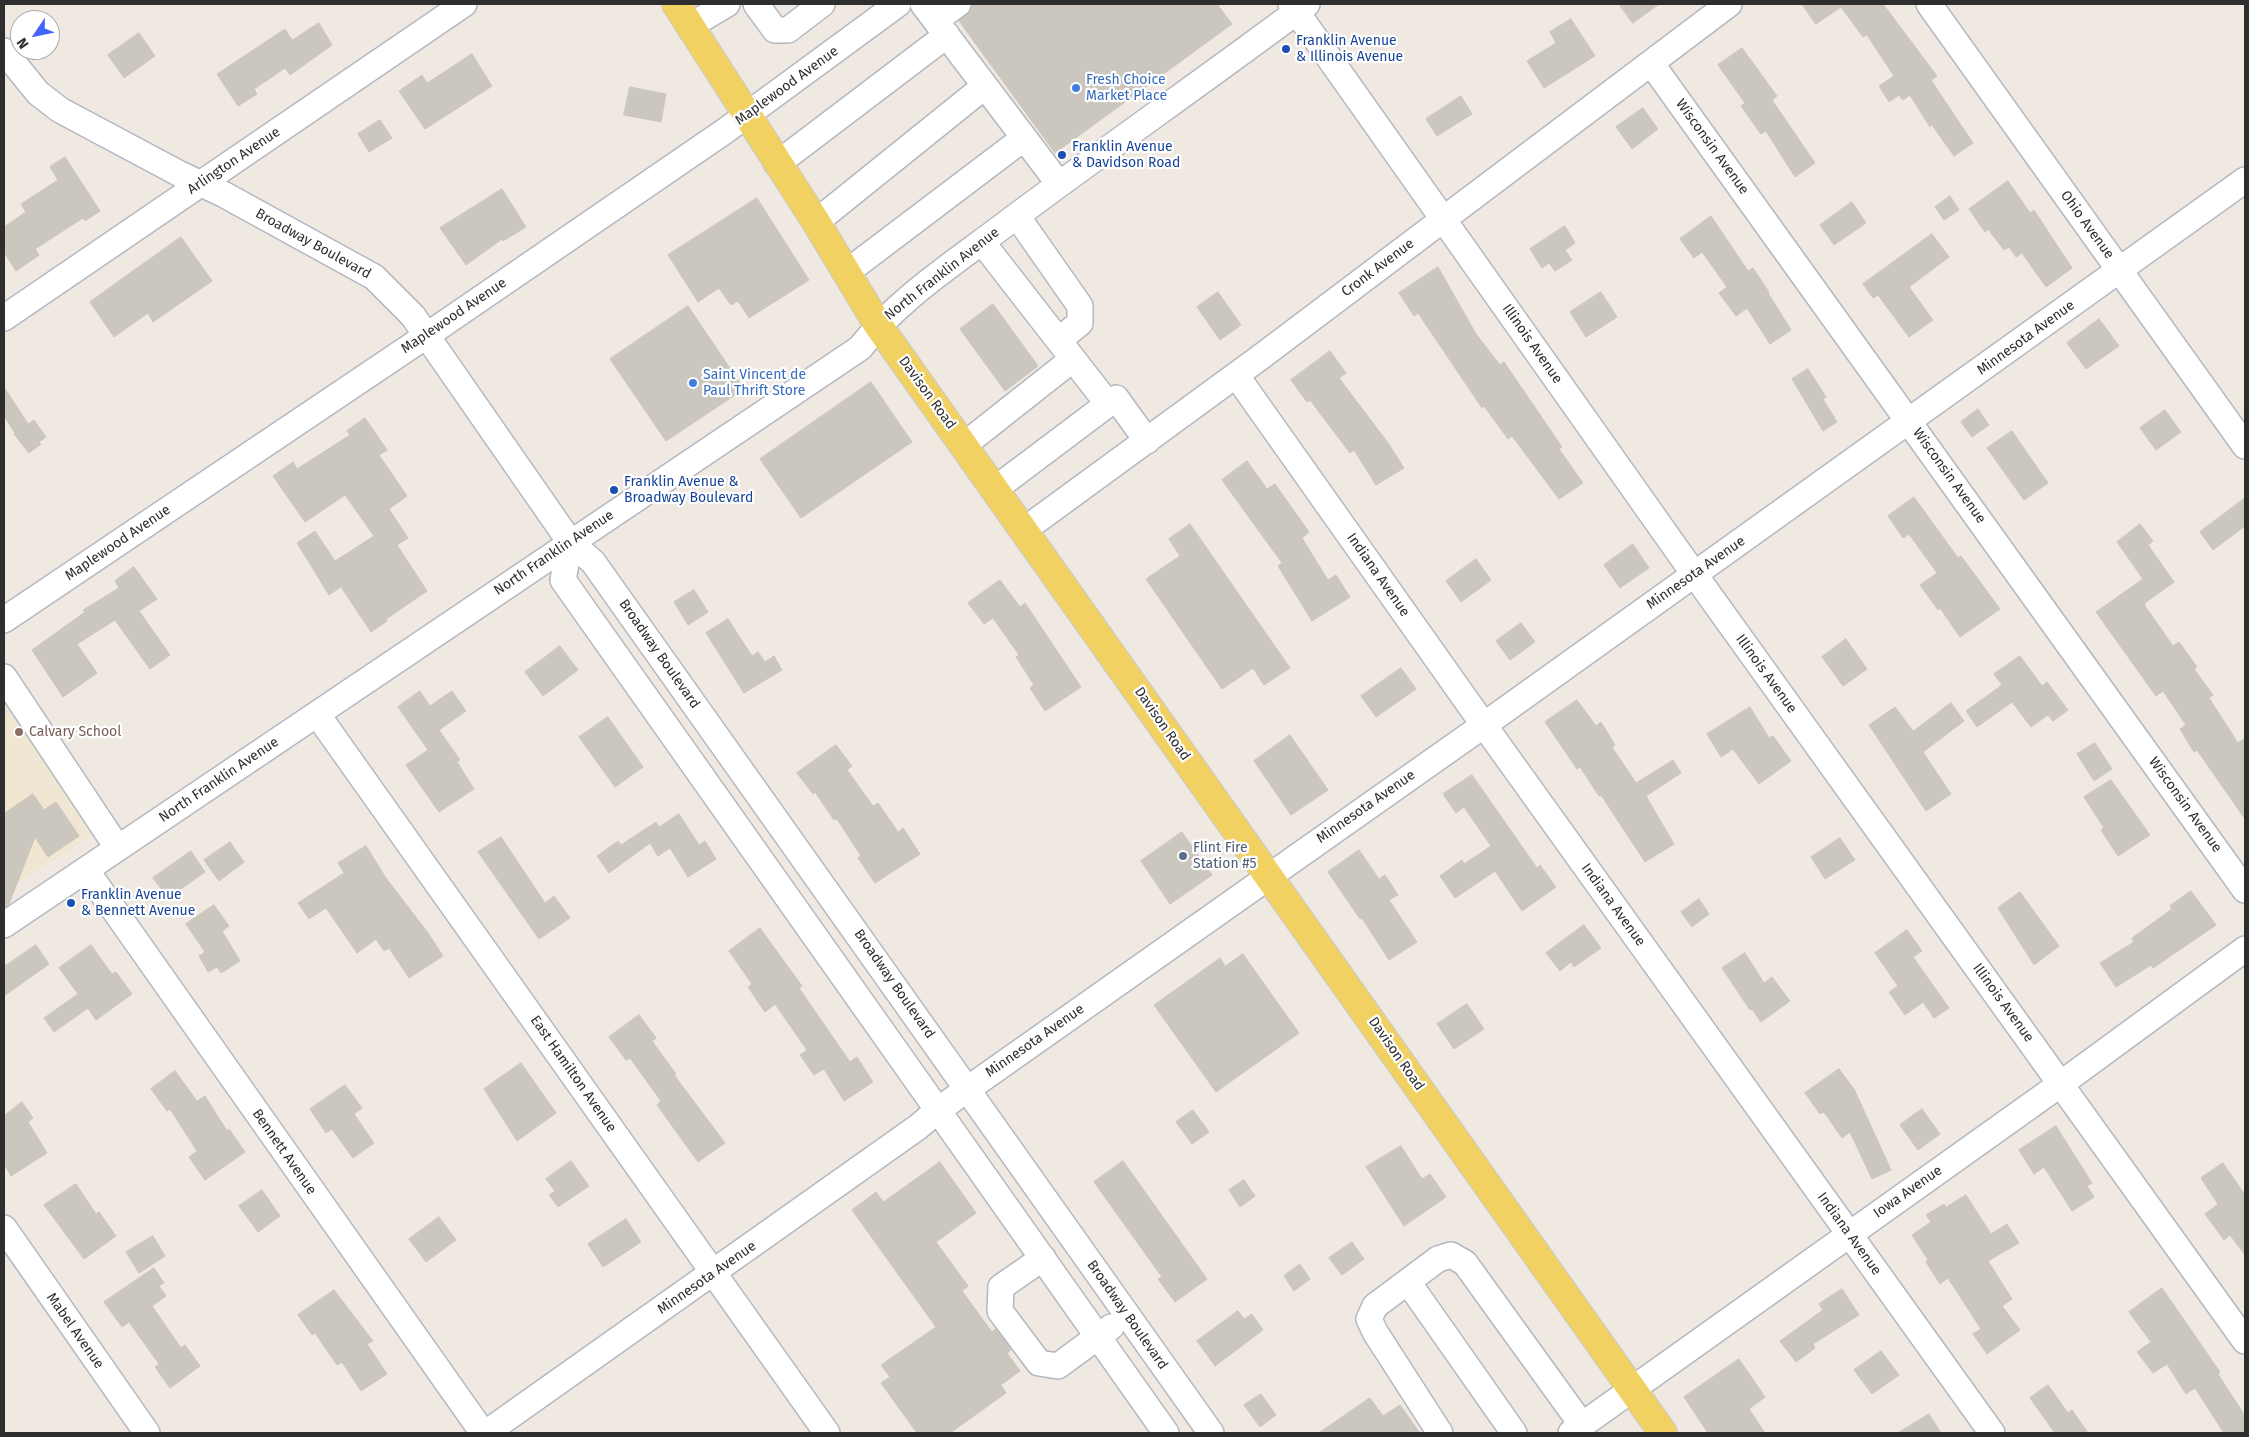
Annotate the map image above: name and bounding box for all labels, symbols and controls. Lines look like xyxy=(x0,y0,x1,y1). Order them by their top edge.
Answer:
north arrow xyxy=(10,10,60,60)
place label: Franklin Avenue & Illinois Avenue xyxy=(1296,33,1403,65)
text: N xyxy=(13,35,33,52)
street label: Maplewood Avenue xyxy=(732,43,842,129)
marker: Franklin Avenue & Illinois Avenue xyxy=(1280,43,1292,55)
place label: Fresh Choice Market Place xyxy=(1086,72,1167,104)
marker: Fresh Choice Market Place xyxy=(1070,82,1082,94)
street label: Wisconsin Avenue xyxy=(1672,96,1752,198)
street label: Arlington Avenue xyxy=(184,124,284,198)
place label: Franklin Avenue & Davidson Road xyxy=(1072,139,1180,172)
marker: Franklin Avenue & Davidson Road xyxy=(1056,149,1068,161)
street label: Ohio Avenue xyxy=(2057,188,2117,262)
street label: Broadway Boulevard xyxy=(252,205,374,283)
street label: North Franklin Avenue xyxy=(881,224,1003,324)
street label: Cronk Avenue xyxy=(1338,235,1418,301)
street label: Maplewood Avenue xyxy=(398,275,510,357)
street label: Minnesota Avenue xyxy=(1974,297,2078,379)
street label: Illinois Avenue xyxy=(1498,301,1566,387)
street label: Davison Road xyxy=(895,353,959,433)
place label: Saint Vincent de Paul Thrift Store xyxy=(703,367,806,400)
marker: Saint Vincent de Paul Thrift Store xyxy=(687,377,699,389)
street label: Wisconsin Avenue xyxy=(1909,425,1989,527)
place label: Franklin Avenue & Broadway Boulevard xyxy=(624,474,753,507)
marker: Franklin Avenue & Broadway Boulevard xyxy=(608,484,620,496)
street label: Maplewood Avenue xyxy=(62,502,174,584)
street label: North Franklin Avenue xyxy=(491,507,617,599)
street label: Indiana Avenue xyxy=(1343,530,1413,620)
street label: Minnesota Avenue xyxy=(1644,533,1748,613)
street label: Broadway Boulevard xyxy=(615,596,703,712)
street label: Illinois Avenue xyxy=(1732,631,1800,717)
street label: Davison Road xyxy=(1130,684,1194,764)
place label: Calvary School xyxy=(29,724,121,740)
marker: Calvary School xyxy=(13,726,25,738)
street label: North Franklin Avenue xyxy=(156,734,282,826)
street label: Wisconsin Avenue xyxy=(2145,754,2225,856)
street label: Minnesota Avenue xyxy=(1314,767,1418,847)
place label: Flint Fire Station #5 xyxy=(1193,840,1257,872)
marker: Flint Fire Station #5 xyxy=(1177,850,1189,862)
street label: Indiana Avenue xyxy=(1577,860,1649,950)
place label: Franklin Avenue & Bennett Avenue xyxy=(81,887,195,920)
marker: Franklin Avenue & Bennett Avenue xyxy=(65,897,77,909)
street label: Broadway Boulevard xyxy=(850,926,938,1042)
street label: Illinois Avenue xyxy=(1969,960,2037,1046)
street label: Minnesota Avenue xyxy=(983,1001,1087,1081)
street label: East Hamilton Avenue xyxy=(526,1012,620,1136)
street label: Davison Road xyxy=(1364,1014,1428,1094)
street label: Bennett Avenue xyxy=(248,1106,320,1198)
street label: Iowa Avenue xyxy=(1870,1162,1946,1222)
street label: Indiana Avenue xyxy=(1813,1189,1885,1279)
street label: Minnesota Avenue xyxy=(655,1238,759,1318)
street label: Broadway Boulevard xyxy=(1083,1257,1171,1373)
street label: Mabel Avenue xyxy=(43,1290,107,1372)

